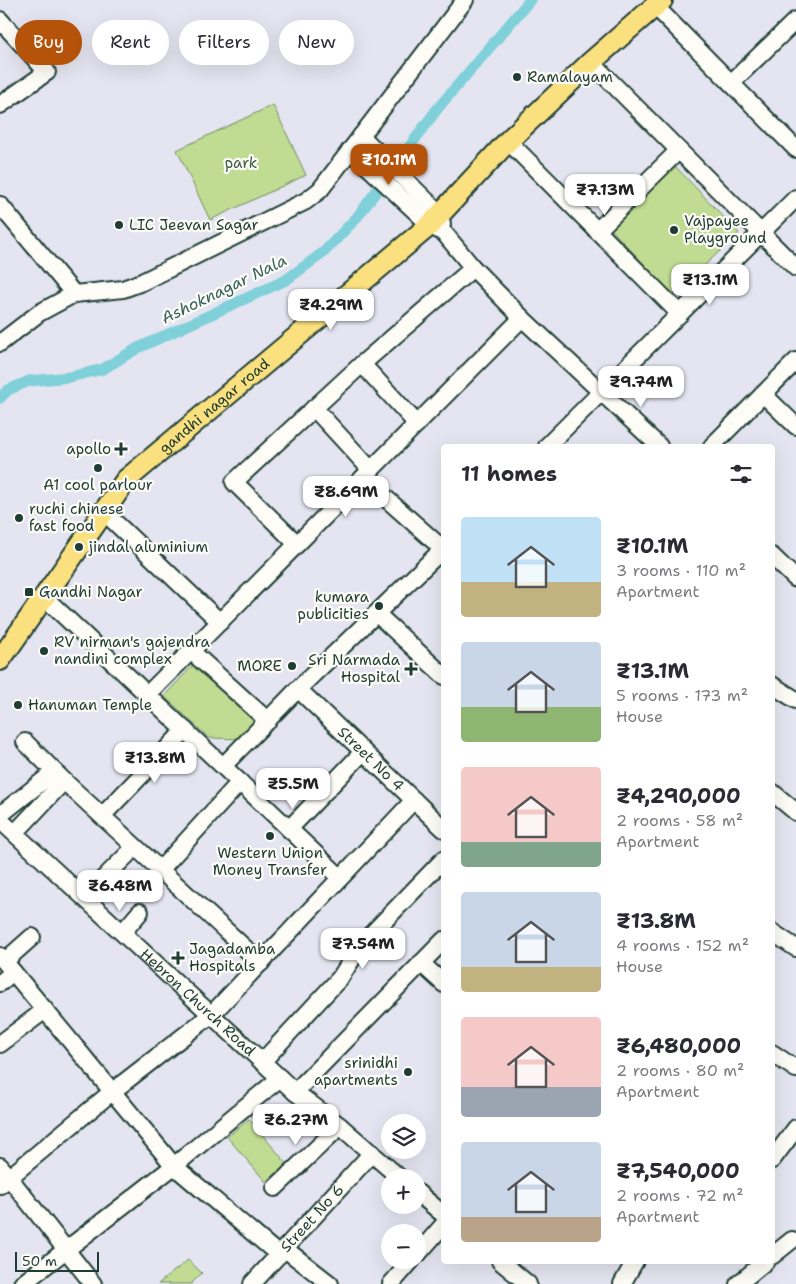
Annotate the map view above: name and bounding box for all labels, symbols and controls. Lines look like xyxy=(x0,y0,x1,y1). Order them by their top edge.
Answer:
chip: Buy xyxy=(15,20,82,65)
chip: Rent xyxy=(92,20,169,65)
chip: Filters xyxy=(179,20,269,65)
chip: New xyxy=(279,20,354,65)
place label: Ramalayam xyxy=(527,67,613,87)
marker: Ramalayam xyxy=(511,71,523,83)
pin: ₹10.1M xyxy=(348,144,430,186)
text: ₹10.1M xyxy=(361,149,417,170)
park label: park xyxy=(225,153,257,173)
pin: ₹7.13M xyxy=(564,174,646,216)
text: ₹7.13M xyxy=(576,179,634,200)
place label: Vajpayee Playground xyxy=(684,211,767,248)
place label: LIC Jeevan Sagar xyxy=(129,215,259,235)
marker: LIC Jeevan Sagar xyxy=(113,219,125,231)
marker: Vajpayee Playground xyxy=(668,224,680,236)
water label: Ashoknagar Nala xyxy=(158,250,290,328)
pin: ₹13.1M xyxy=(669,264,751,306)
text: ₹13.1M xyxy=(682,269,738,290)
pin: ₹4.29M xyxy=(290,288,372,331)
text: ₹4.29M xyxy=(299,294,363,315)
street label: gandhi nagar road xyxy=(155,353,274,458)
pin: ₹9.74M xyxy=(600,366,682,408)
text: ₹9.74M xyxy=(609,371,673,392)
place label: apollo xyxy=(66,439,111,459)
marker: apollo xyxy=(115,443,127,455)
text: 11 homes xyxy=(461,460,557,488)
icon: filters xyxy=(727,460,755,488)
marker: A1 cool parlour xyxy=(92,462,104,474)
place label: A1 cool parlour xyxy=(43,475,153,495)
pin: ₹8.69M xyxy=(305,476,387,518)
text: ₹8.69M xyxy=(314,481,378,502)
place label: ruchi chinese fast food xyxy=(29,499,124,536)
marker: ruchi chinese fast food xyxy=(13,512,25,524)
text: ₹10.1M xyxy=(616,532,688,560)
place label: jindal aluminium xyxy=(88,537,208,557)
icon: home xyxy=(501,537,561,597)
marker: jindal aluminium xyxy=(73,541,85,553)
text: 3 rooms · 110 m² xyxy=(616,560,746,581)
text: Apartment xyxy=(616,581,699,602)
place label: Gandhi Nagar xyxy=(39,582,143,602)
marker: Gandhi Nagar xyxy=(23,586,35,598)
place label: kumara publicities xyxy=(298,587,370,624)
marker: kumara publicities xyxy=(373,600,385,612)
place label: RV nirman's gajendra nandini complex xyxy=(54,632,210,669)
marker: RV nirman's gajendra nandini complex xyxy=(38,645,50,657)
place label: Sri Narmada Hospital xyxy=(308,650,401,687)
place label: MORE xyxy=(237,656,282,676)
text: ₹13.1M xyxy=(616,657,689,685)
marker: MORE xyxy=(286,660,298,672)
marker: Sri Narmada Hospital xyxy=(404,662,418,676)
icon: home xyxy=(501,662,561,722)
text: 5 rooms · 173 m² xyxy=(616,685,748,706)
place label: Hanuman Temple xyxy=(28,695,152,715)
marker: Hanuman Temple xyxy=(12,699,24,711)
text: House xyxy=(616,706,663,727)
street label: Street No 4 xyxy=(333,722,409,796)
pin: ₹13.8M xyxy=(114,742,196,784)
text: ₹13.8M xyxy=(125,747,185,768)
pin: ₹5.5M xyxy=(258,768,328,810)
text: ₹5.5M xyxy=(267,773,319,794)
text: ₹4,290,000 xyxy=(616,782,741,810)
icon: home xyxy=(501,787,561,847)
text: 2 rooms · 58 m² xyxy=(616,810,743,831)
marker: Western Union Money Transfer xyxy=(264,830,276,842)
text: Apartment xyxy=(616,831,699,852)
place label: Western Union Money Transfer xyxy=(213,843,327,880)
pin: ₹6.48M xyxy=(79,870,161,912)
text: ₹6.48M xyxy=(88,875,152,896)
text: ₹13.8M xyxy=(616,907,696,935)
icon: home xyxy=(501,912,561,972)
pin: ₹7.54M xyxy=(322,928,404,970)
text: ₹7.54M xyxy=(331,933,395,954)
text: 4 rooms · 152 m² xyxy=(616,935,749,956)
place label: Jagadamba Hospitals xyxy=(189,939,276,976)
street label: Hebron Church Road xyxy=(136,944,260,1061)
marker: Jagadamba Hospitals xyxy=(171,951,185,965)
text: House xyxy=(616,956,663,977)
text: ₹6,480,000 xyxy=(616,1032,741,1060)
icon: home xyxy=(501,1037,561,1097)
place label: srinidhi apartments xyxy=(314,1053,398,1090)
text: 2 rooms · 80 m² xyxy=(616,1060,744,1081)
marker: srinidhi apartments xyxy=(402,1066,414,1078)
text: Apartment xyxy=(616,1081,699,1102)
pin: ₹6.27M xyxy=(255,1104,337,1146)
text: ₹6.27M xyxy=(264,1109,328,1130)
map controls xyxy=(381,1114,426,1269)
button: layers xyxy=(381,1114,426,1159)
text: ₹7,540,000 xyxy=(616,1157,740,1185)
icon: home xyxy=(501,1162,561,1222)
button: + xyxy=(381,1169,426,1214)
street label: Street No 6 xyxy=(276,1180,348,1257)
text: 2 rooms · 72 m² xyxy=(616,1185,744,1206)
text: Apartment xyxy=(616,1206,699,1227)
button: − xyxy=(381,1224,426,1269)
scale bar xyxy=(15,1249,99,1272)
text: 50 m xyxy=(22,1252,57,1270)

